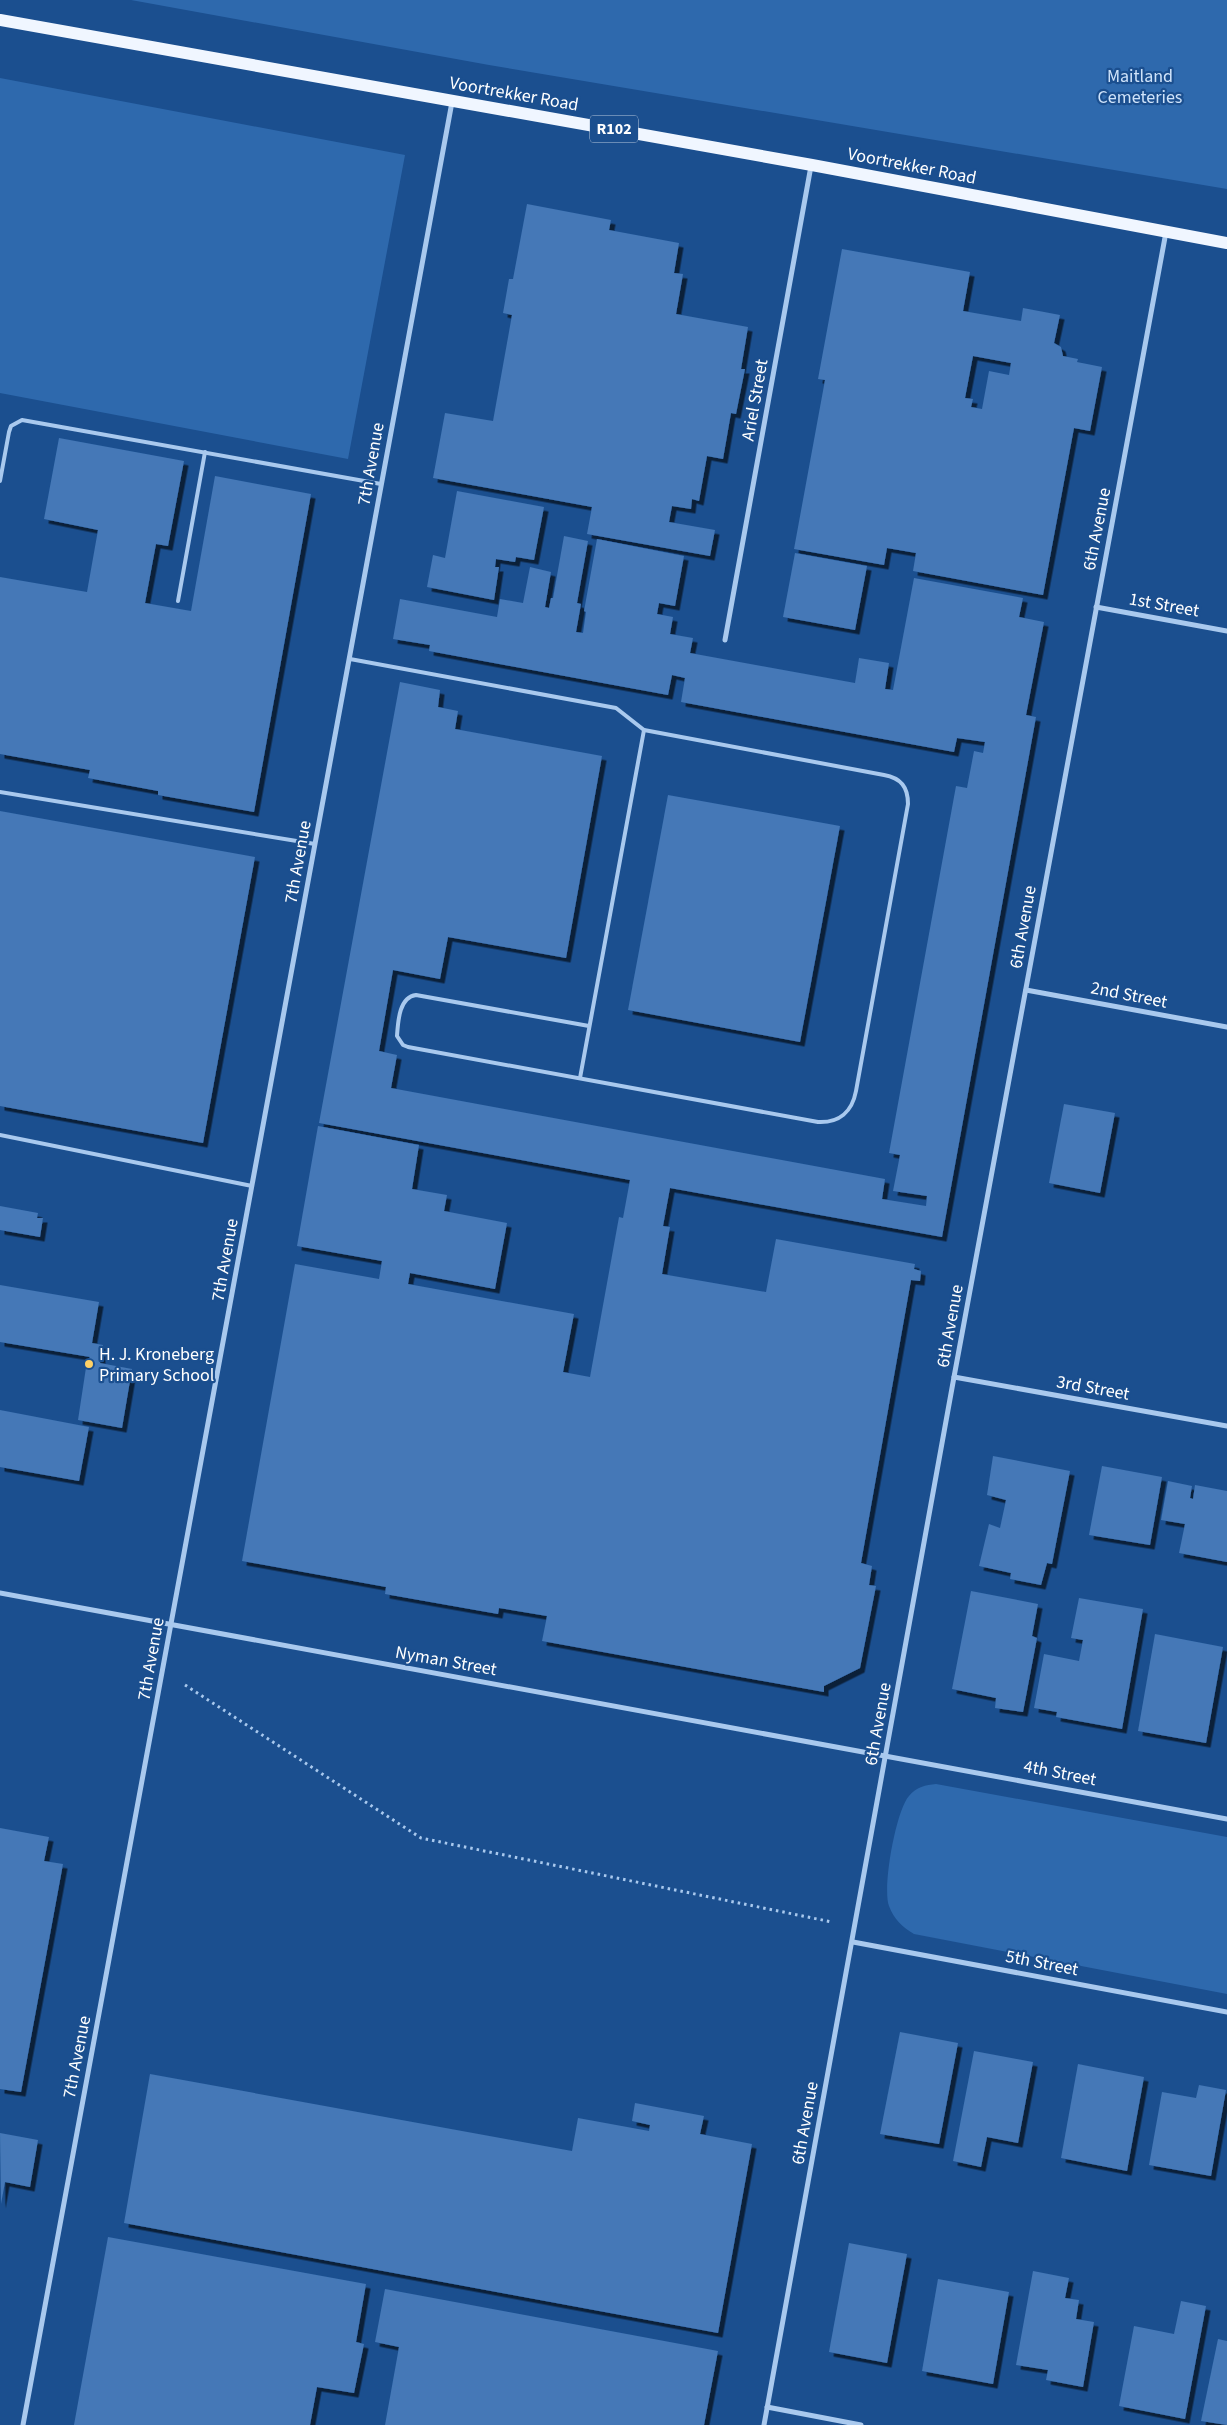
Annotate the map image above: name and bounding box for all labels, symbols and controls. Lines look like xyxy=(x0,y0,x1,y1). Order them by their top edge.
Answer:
park label: Maitland Cemeteries xyxy=(1098,64,1182,110)
street label: Voortrekker Road xyxy=(447,70,581,118)
road number: R102 xyxy=(590,116,638,142)
street label: Voortrekker Road xyxy=(845,141,979,191)
street label: Ariel Street xyxy=(736,357,774,443)
street label: 7th Avenue xyxy=(351,420,391,507)
street label: 6th Avenue xyxy=(1077,485,1117,573)
street label: 1st Street xyxy=(1127,587,1201,623)
street label: 7th Avenue xyxy=(278,818,318,905)
street label: 6th Avenue xyxy=(1003,883,1043,970)
street label: 2nd Street xyxy=(1089,975,1169,1015)
street label: 7th Avenue xyxy=(205,1216,245,1303)
street label: 6th Avenue xyxy=(930,1282,970,1369)
place label: H. J. Kroneberg Primary School xyxy=(99,1342,214,1388)
marker: H. J. Kroneberg Primary School xyxy=(83,1358,95,1370)
street label: 3rd Street xyxy=(1055,1369,1131,1407)
street label: 7th Avenue xyxy=(131,1615,171,1702)
street label: Nyman Street xyxy=(393,1640,499,1682)
street label: 6th Avenue xyxy=(858,1680,898,1767)
street label: 4th Street xyxy=(1022,1754,1098,1792)
street label: 5th Street xyxy=(1004,1944,1080,1982)
street label: 7th Avenue xyxy=(57,2013,97,2101)
street label: 6th Avenue xyxy=(785,2079,825,2166)

